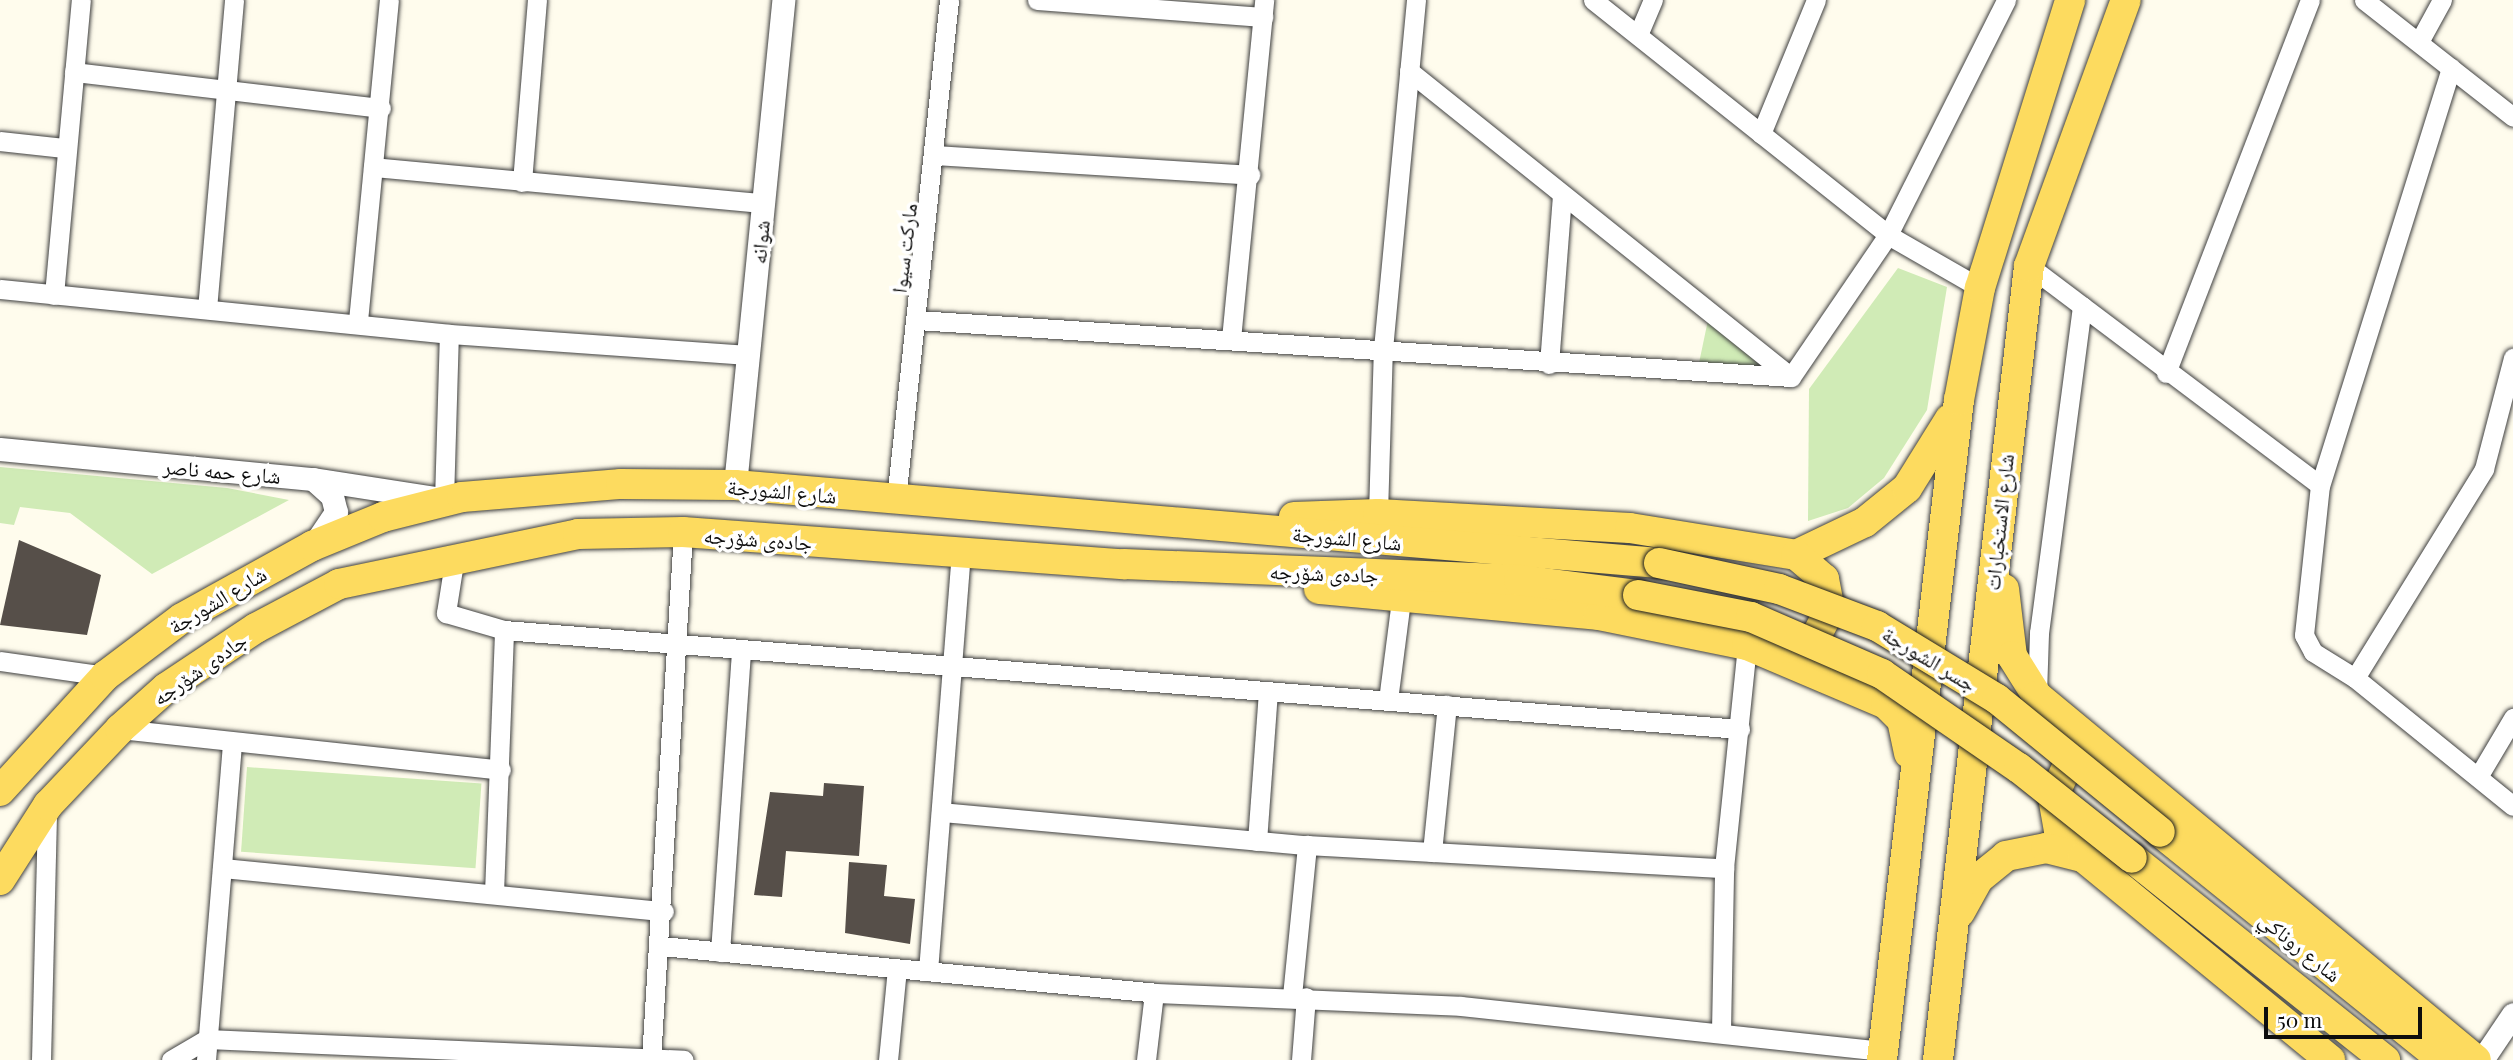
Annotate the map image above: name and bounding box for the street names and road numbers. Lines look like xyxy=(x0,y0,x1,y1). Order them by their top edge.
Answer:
street label: مارکت سیوا xyxy=(885,202,921,294)
street label: شوانە xyxy=(745,219,773,265)
street label: شارع حمه ناصر xyxy=(162,452,282,488)
street label: شارع الاستخبارات xyxy=(1978,452,2018,592)
street label: شارع الشورجة xyxy=(726,473,838,507)
street label: شارع الشورجة xyxy=(1291,520,1403,554)
street label: جادەی شۆرجە xyxy=(703,522,813,554)
street label: جادەی شۆرجە xyxy=(1269,558,1379,586)
street label: شارع الشورجة xyxy=(164,560,270,638)
street label: جسر الشورجة xyxy=(1878,620,1982,696)
street label: جادەی شۆرجە xyxy=(147,626,251,710)
street label: شارع روناكي xyxy=(2255,906,2347,986)

